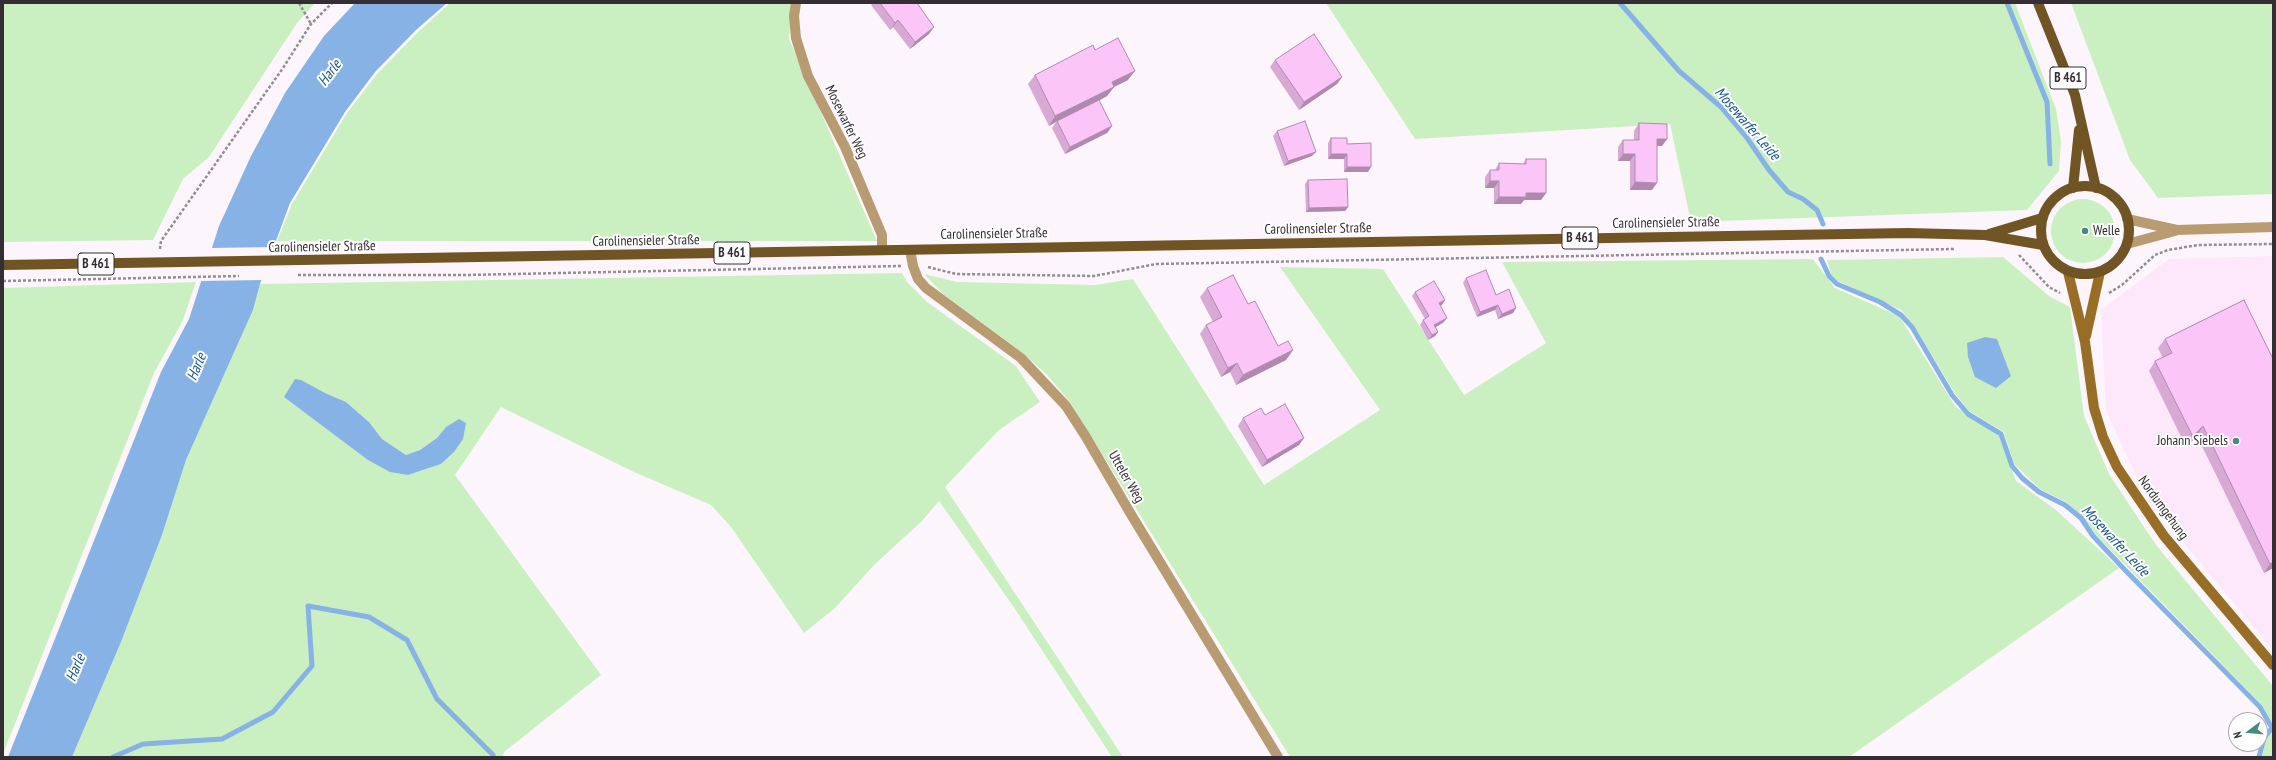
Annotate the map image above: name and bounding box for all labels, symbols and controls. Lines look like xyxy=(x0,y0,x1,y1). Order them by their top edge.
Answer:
water label: Harle xyxy=(314,56,346,90)
road number: B 461 xyxy=(2050,67,2086,89)
street label: Mosewarfer Weg xyxy=(821,82,871,162)
water label: Mosewarfer Leide xyxy=(1710,84,1784,164)
street label: Carolinensieler Straße xyxy=(1612,214,1720,232)
street label: Carolinensieler Straße xyxy=(1264,220,1372,238)
place label: Welle xyxy=(2093,223,2120,239)
street label: Carolinensieler Straße xyxy=(940,225,1048,243)
marker: Welle xyxy=(2080,226,2090,236)
road number: B 461 xyxy=(1562,227,1598,249)
street label: Carolinensieler Straße xyxy=(592,232,700,250)
street label: Carolinensieler Straße xyxy=(268,238,376,256)
road number: B 461 xyxy=(714,242,750,264)
road number: B 461 xyxy=(78,253,114,275)
water label: Harle xyxy=(183,351,211,383)
place label: Johann Siebels xyxy=(2157,433,2228,449)
marker: Johann Siebels xyxy=(2231,436,2241,446)
street label: Utteler Weg xyxy=(1104,448,1148,506)
street label: Nordumgehung xyxy=(2134,473,2192,543)
water label: Mosewarfer Leide xyxy=(2077,502,2153,580)
water label: Harle xyxy=(62,652,90,684)
north arrow xyxy=(2228,712,2268,752)
text: N xyxy=(2230,730,2245,740)

